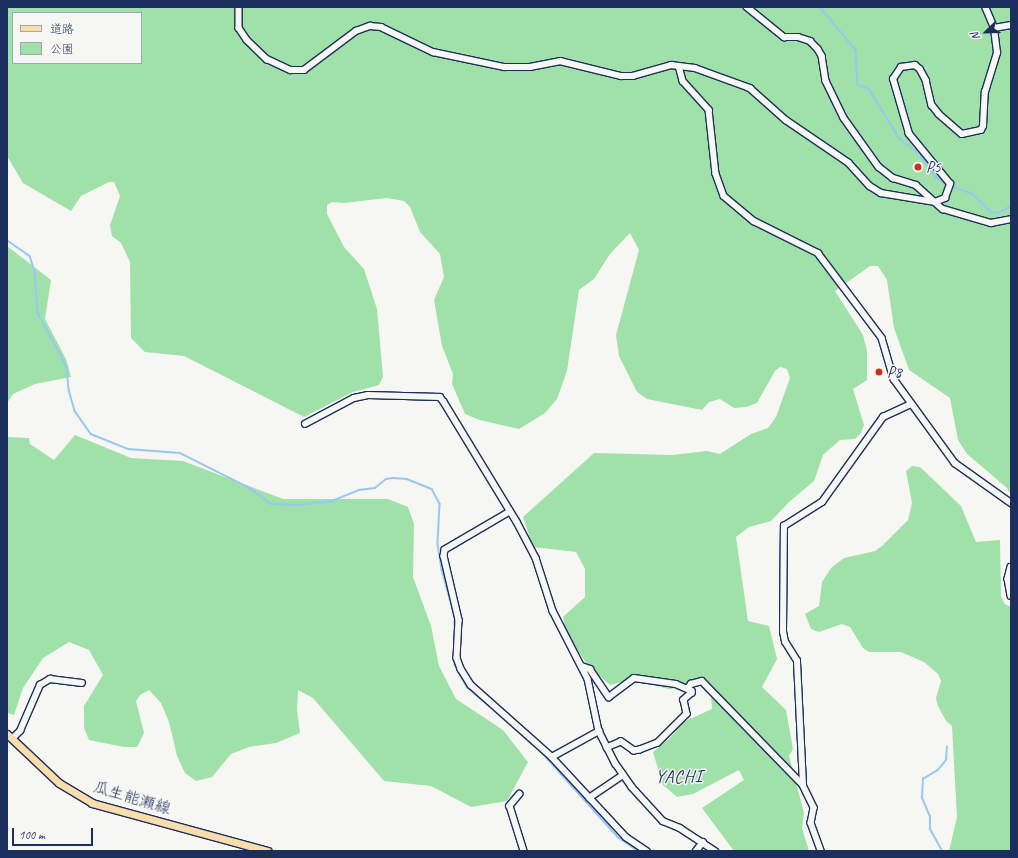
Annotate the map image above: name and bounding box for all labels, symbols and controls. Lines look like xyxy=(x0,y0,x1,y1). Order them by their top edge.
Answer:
legend xyxy=(12,12,142,64)
north arrow xyxy=(966,12,1006,52)
text: 道路 xyxy=(50,21,74,37)
text: N xyxy=(967,31,983,43)
text: 公園 xyxy=(50,41,74,57)
place label: P5 xyxy=(926,157,941,177)
marker: P5 xyxy=(913,162,923,172)
place label: P8 xyxy=(887,362,902,382)
marker: P8 xyxy=(874,367,884,377)
district label: YACHI xyxy=(655,765,703,787)
street label: 瓜生能瀬線 xyxy=(91,777,173,819)
scale bar xyxy=(14,820,95,846)
text: 100 m xyxy=(19,827,45,843)

